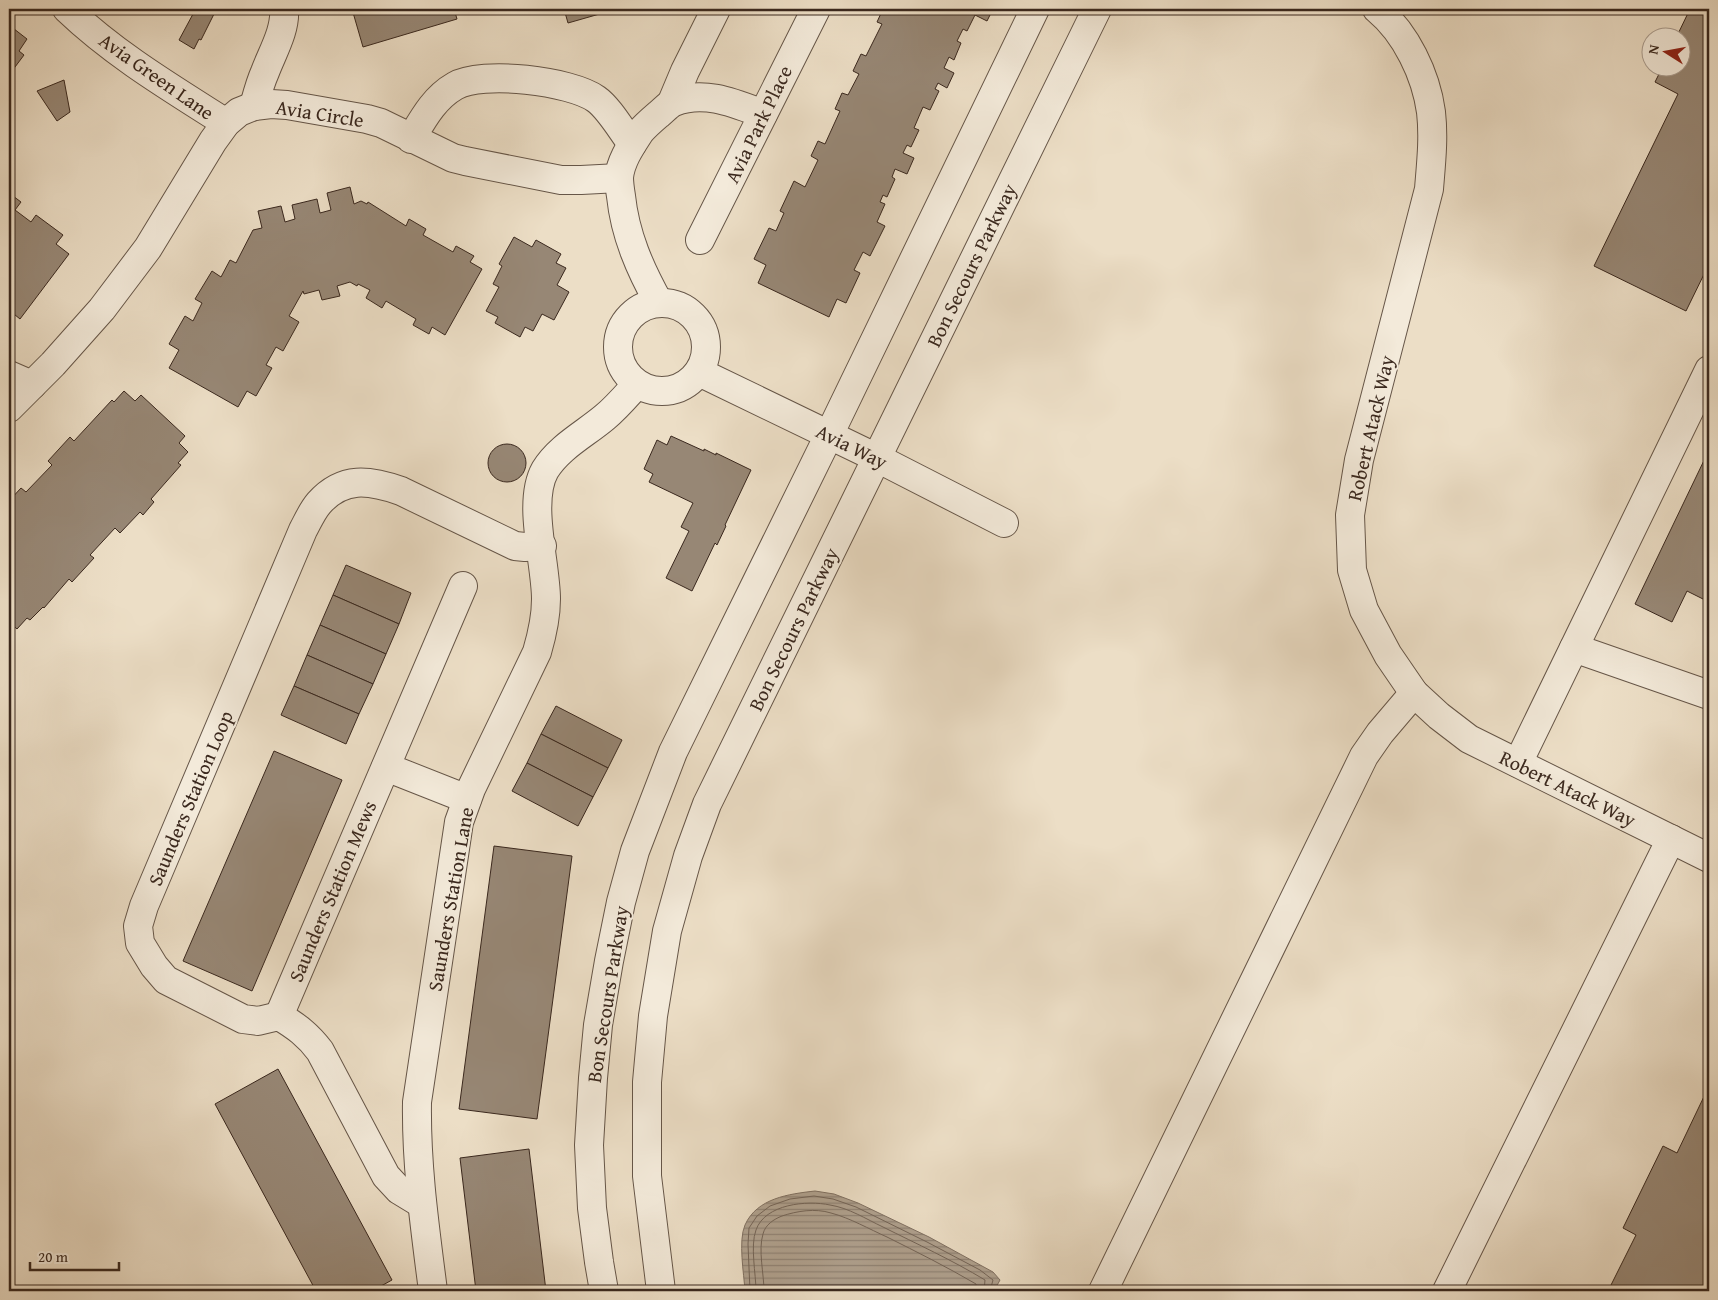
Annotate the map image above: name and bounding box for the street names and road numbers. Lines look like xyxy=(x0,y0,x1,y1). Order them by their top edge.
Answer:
street label: Avia Green Lane xyxy=(94,26,220,126)
street label: Avia Park Place xyxy=(717,60,799,188)
street label: Avia Circle xyxy=(274,92,366,134)
street label: Bon Secours Parkway xyxy=(919,178,1023,352)
street label: Robert Atack Way xyxy=(1339,352,1401,504)
street label: Avia Way xyxy=(811,416,893,476)
street label: Bon Secours Parkway xyxy=(741,542,845,716)
street label: Saunders Station Loop xyxy=(140,706,240,890)
street label: Robert Atack Way xyxy=(1495,742,1641,834)
street label: Saunders Station Mews xyxy=(281,796,383,986)
street label: Saunders Station Lane xyxy=(420,805,480,993)
street label: Bon Secours Parkway xyxy=(579,903,635,1085)

